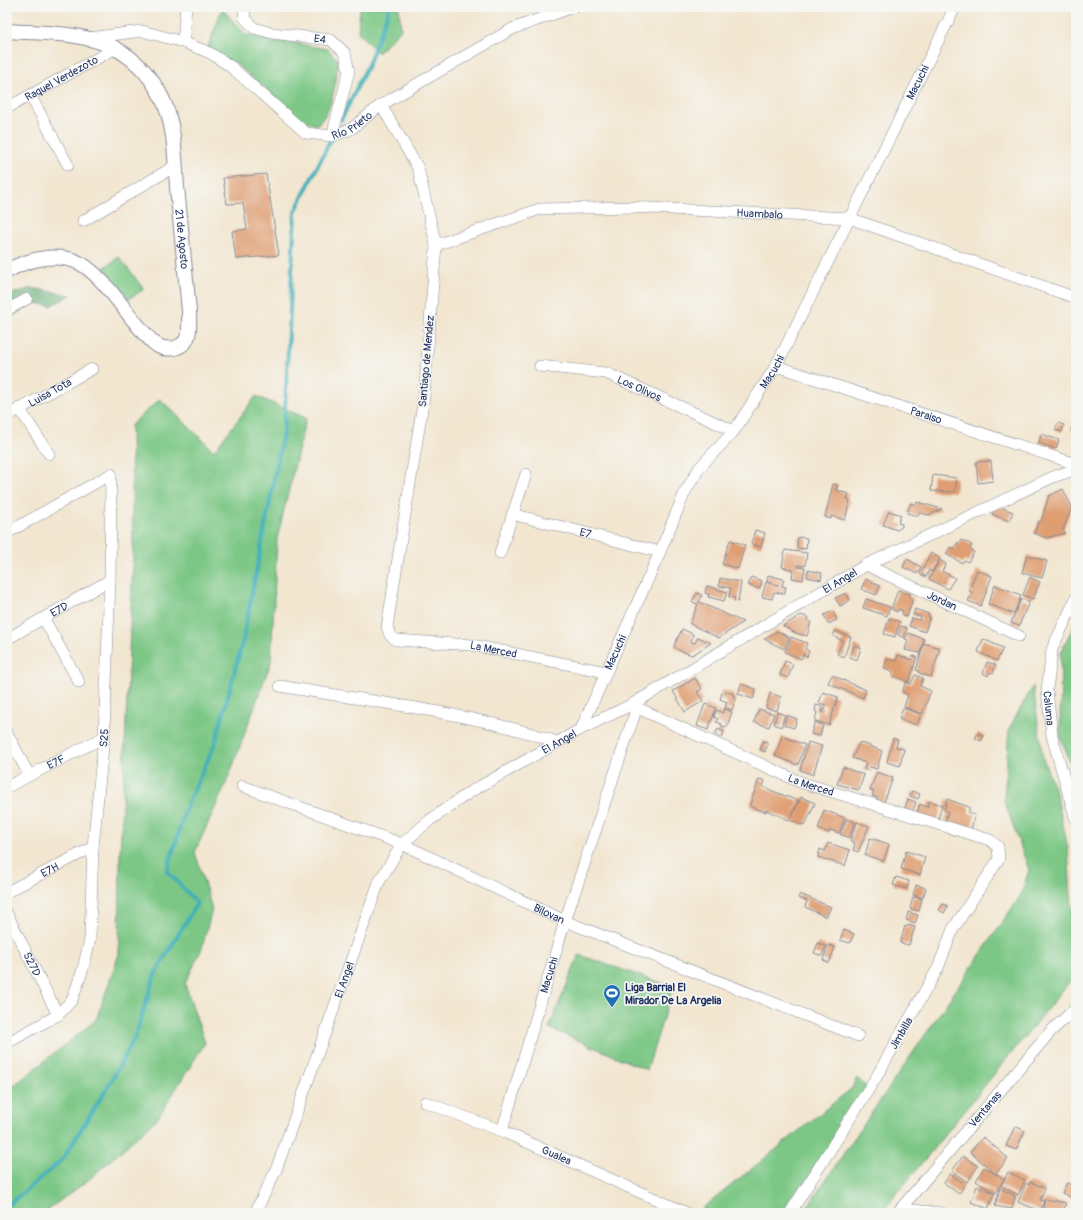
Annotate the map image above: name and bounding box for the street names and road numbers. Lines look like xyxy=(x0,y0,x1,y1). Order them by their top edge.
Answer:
street label: E4 xyxy=(313,32,327,46)
street label: Raquel Verdezoto xyxy=(23,53,100,104)
street label: Macuchi xyxy=(904,63,932,102)
street label: Río Prieto xyxy=(330,109,375,143)
street label: Huambalo xyxy=(736,206,783,222)
street label: 21 de Agosto xyxy=(172,209,191,270)
street label: Santiago de Mendez xyxy=(416,314,437,407)
street label: Macuchi xyxy=(757,353,787,391)
street label: Los Olivos xyxy=(615,373,663,404)
street label: Luisa Tota xyxy=(26,376,74,410)
street label: Paraiso xyxy=(909,404,944,427)
street label: E7 xyxy=(578,526,593,541)
street label: El Angel xyxy=(821,566,860,596)
street label: Jordan xyxy=(925,588,959,613)
street label: E7D xyxy=(48,599,71,620)
street label: Macuchi xyxy=(602,633,629,672)
street label: La Merced xyxy=(469,639,518,661)
street label: Caluma xyxy=(1040,690,1057,726)
street label: El Angel xyxy=(539,727,579,757)
street label: S25 xyxy=(97,728,111,748)
street label: E7F xyxy=(45,752,68,772)
street label: La Merced xyxy=(786,771,835,799)
street label: E7H xyxy=(39,860,61,880)
street label: Bilovan xyxy=(531,901,567,927)
street label: S27D xyxy=(20,950,43,979)
street label: Macuchi xyxy=(538,955,561,995)
street label: El Angel xyxy=(332,960,357,1000)
street label: Jimbilla xyxy=(887,1015,916,1051)
street label: Ventanas xyxy=(966,1089,1004,1130)
street label: Gualea xyxy=(540,1143,573,1168)

